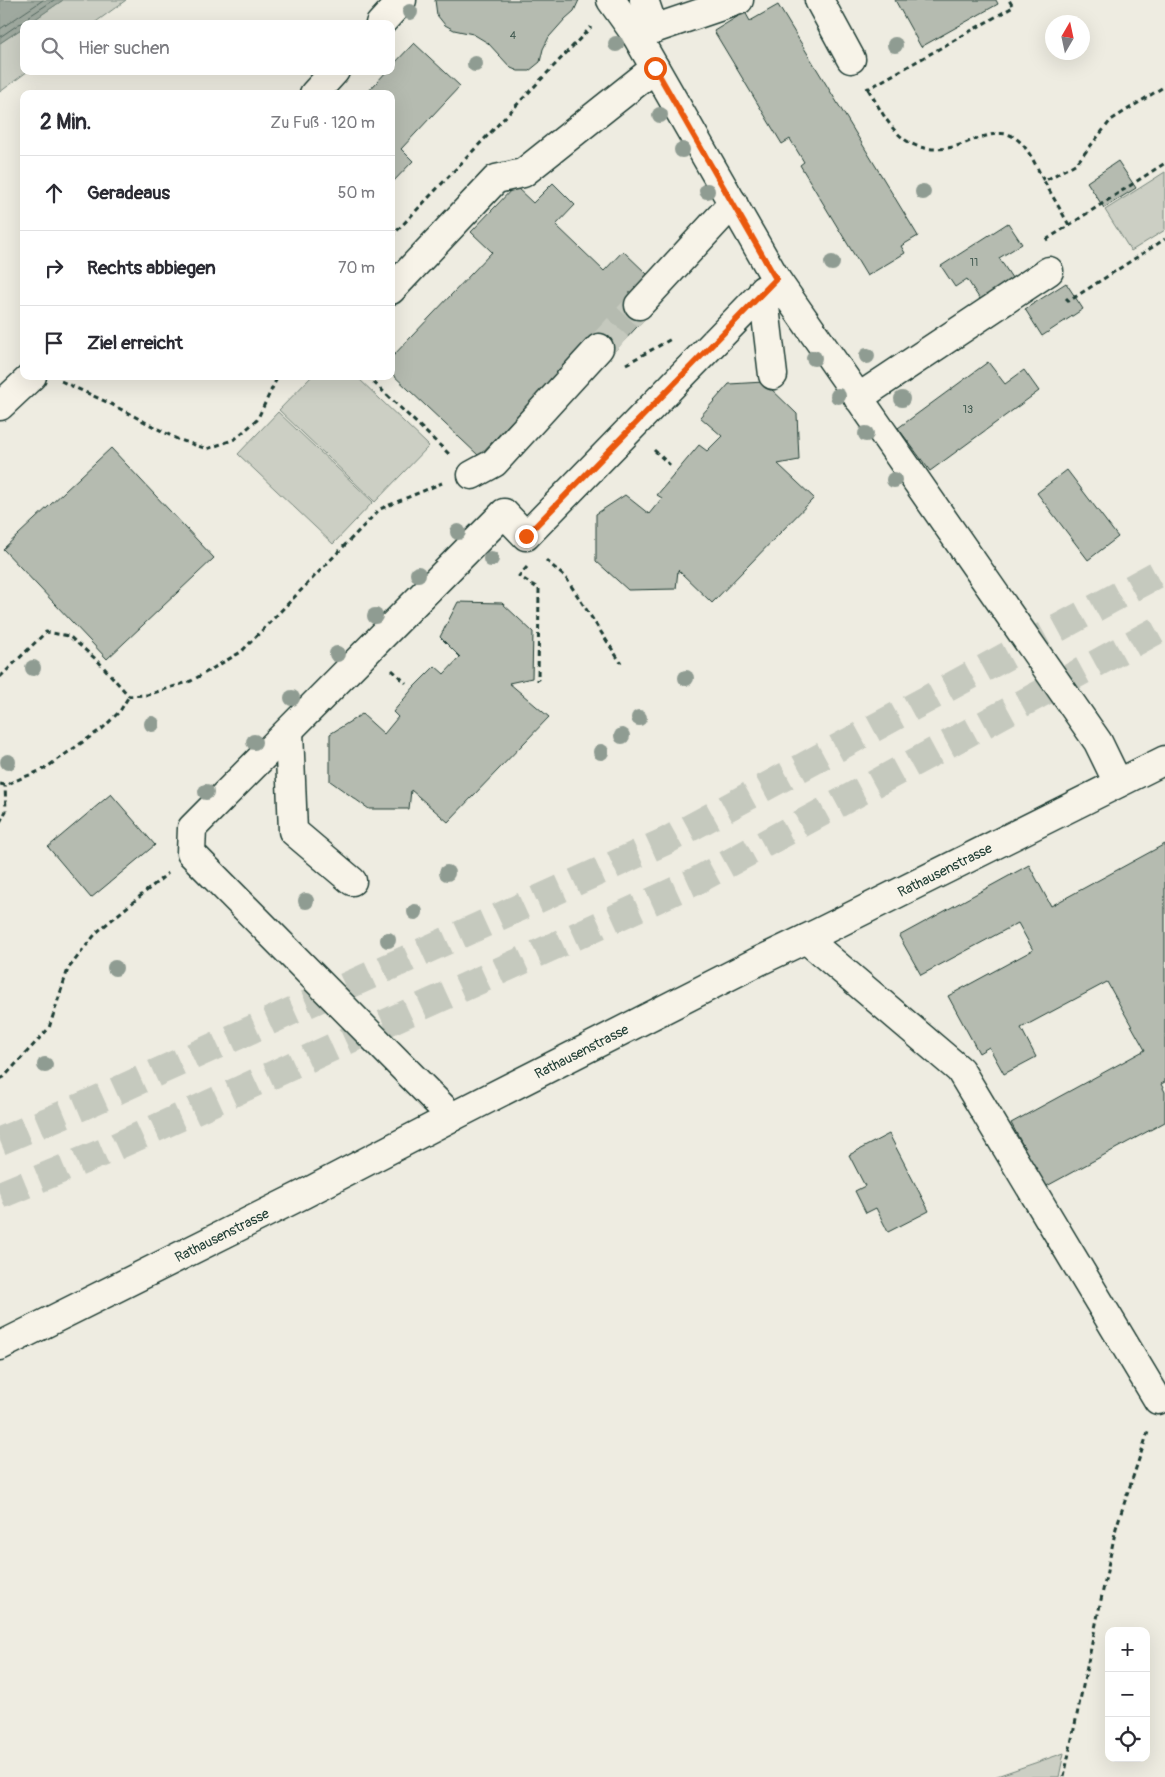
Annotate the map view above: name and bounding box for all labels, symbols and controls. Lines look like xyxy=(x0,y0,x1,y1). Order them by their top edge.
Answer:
north arrow xyxy=(1045,15,1090,60)
search box xyxy=(20,20,395,75)
house number: 4 xyxy=(510,29,517,42)
icon: search xyxy=(38,34,66,62)
text: Hier suchen xyxy=(78,36,170,60)
route start xyxy=(644,57,667,80)
text: 2 Min. xyxy=(40,109,91,136)
text: Zu Fuß · 120 m xyxy=(270,113,375,133)
icon: ahead xyxy=(40,179,68,207)
text: Geradeaus xyxy=(87,181,170,205)
text: 50 m xyxy=(338,183,375,203)
icon: right xyxy=(40,254,68,282)
text: Rechts abbiegen xyxy=(87,256,216,280)
house number: 11 xyxy=(970,256,978,269)
text: 70 m xyxy=(338,258,375,278)
icon: arrive xyxy=(40,329,68,357)
text: Ziel erreicht xyxy=(87,331,183,355)
house number: 13 xyxy=(963,403,973,416)
route end xyxy=(515,525,538,548)
street label: Rathausenstrasse xyxy=(895,840,995,901)
street label: Rathausenstrasse xyxy=(532,1021,632,1083)
street label: Rathausenstrasse xyxy=(172,1205,272,1266)
map controls xyxy=(1105,1627,1150,1762)
button: + xyxy=(1105,1627,1150,1672)
button: − xyxy=(1105,1672,1150,1717)
button: locate xyxy=(1105,1717,1150,1762)

